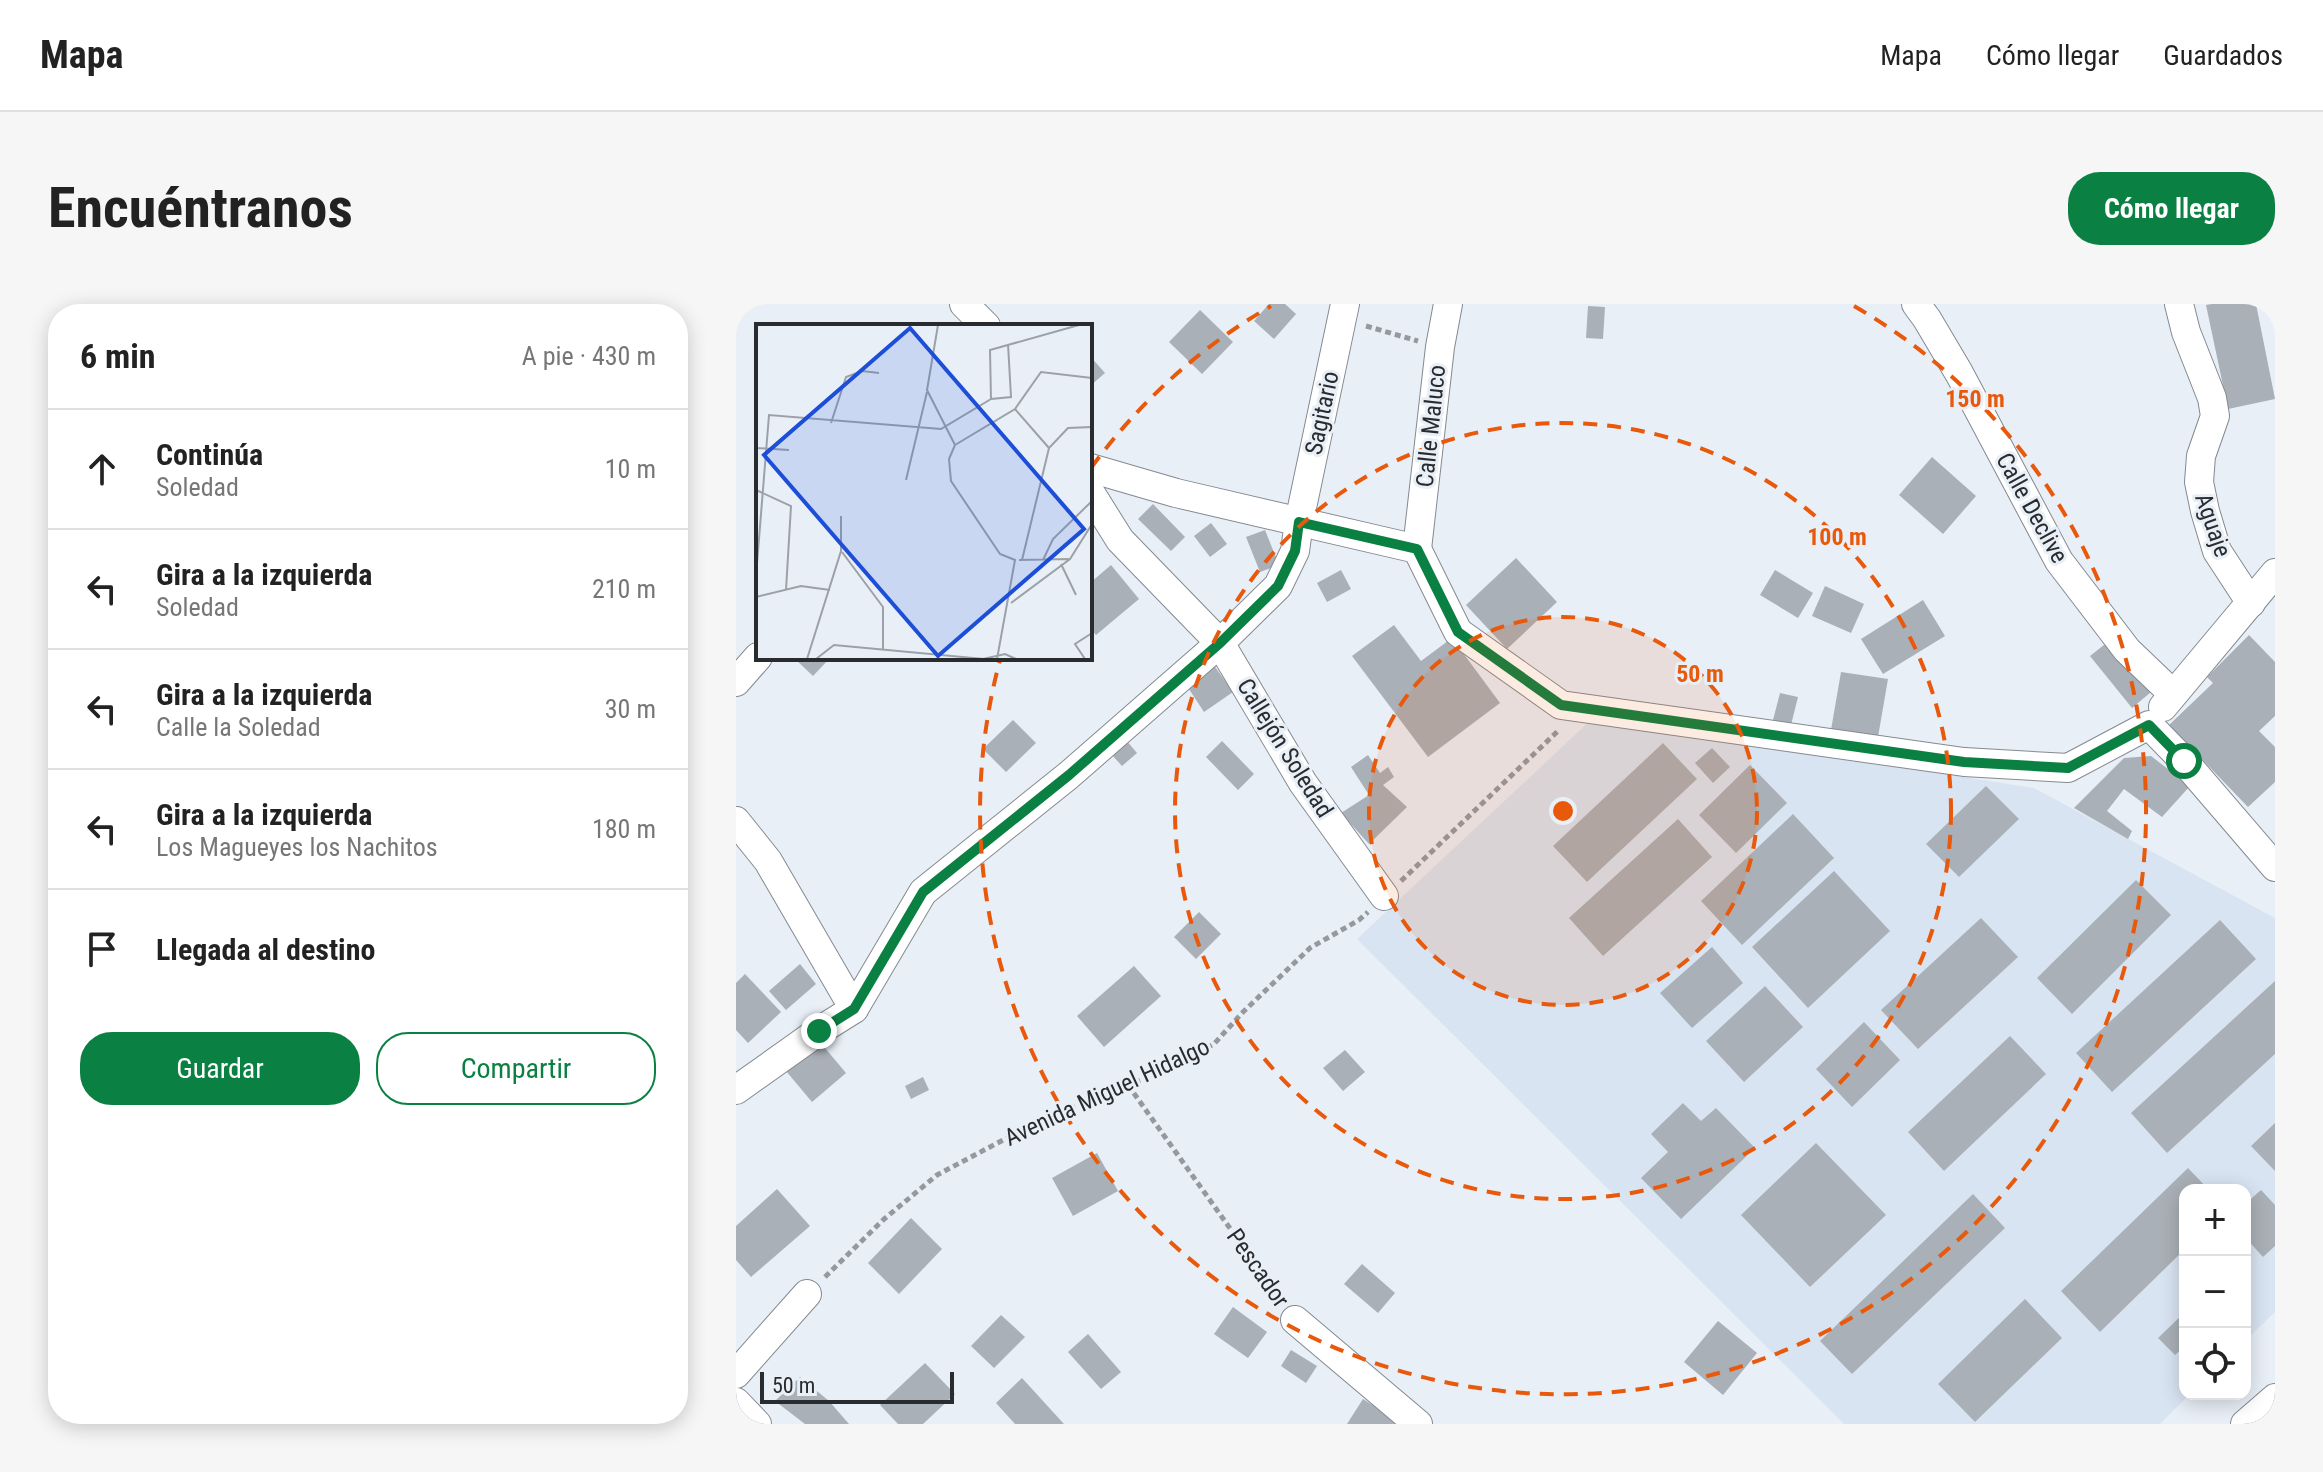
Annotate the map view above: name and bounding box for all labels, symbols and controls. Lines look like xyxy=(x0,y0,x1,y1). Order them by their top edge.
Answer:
text: Mapa xyxy=(40,33,123,77)
text: Mapa xyxy=(1880,39,1942,72)
text: Cómo llegar xyxy=(1986,39,2119,72)
text: Guardados xyxy=(2163,39,2283,72)
button: Cómo llegar xyxy=(2068,172,2275,245)
text: Encuéntranos xyxy=(48,175,353,241)
inset map xyxy=(756,324,1092,660)
text: 6 min xyxy=(80,336,156,376)
text: A pie · 430 m xyxy=(522,341,656,371)
street label: Calle Maluco xyxy=(1411,363,1451,489)
street label: Sagitario xyxy=(1299,369,1345,457)
text: 150 m xyxy=(1945,385,2005,413)
text: Continúa xyxy=(156,437,263,472)
icon: ahead xyxy=(80,447,124,491)
street label: Calle Declive xyxy=(1990,448,2074,568)
text: 10 m xyxy=(605,454,656,484)
text: Soledad xyxy=(156,472,239,502)
street label: Aguaje xyxy=(2189,490,2237,560)
text: 100 m xyxy=(1807,523,1867,551)
text: Gira a la izquierda xyxy=(156,557,372,592)
icon: left xyxy=(80,567,124,611)
text: 210 m xyxy=(592,574,656,604)
text: Soledad xyxy=(156,592,239,622)
text: 50 m xyxy=(1676,660,1724,688)
street label: Callejón Soledad xyxy=(1231,673,1339,823)
text: Gira a la izquierda xyxy=(156,677,372,712)
icon: left xyxy=(80,687,124,731)
text: 30 m xyxy=(605,694,656,724)
text: Calle la Soledad xyxy=(156,712,321,742)
route start xyxy=(2166,743,2202,779)
text: Gira a la izquierda xyxy=(156,797,372,832)
centre of rings xyxy=(1549,797,1577,825)
icon: left xyxy=(80,807,124,851)
text: 180 m xyxy=(592,814,656,844)
text: Los Magueyes los Nachitos xyxy=(156,832,438,862)
icon: arrive xyxy=(80,927,124,971)
text: Llegada al destino xyxy=(156,932,375,967)
route end xyxy=(801,1013,837,1049)
button: Guardar xyxy=(80,1032,360,1105)
button: Compartir xyxy=(376,1032,656,1105)
street label: Avenida Miguel Hidalgo xyxy=(1000,1032,1214,1152)
map controls xyxy=(2179,1184,2251,1400)
button: + xyxy=(2179,1184,2251,1256)
street label: Pescador xyxy=(1221,1223,1295,1313)
button: − xyxy=(2179,1256,2251,1328)
button: locate xyxy=(2179,1328,2251,1400)
scale bar xyxy=(760,1368,954,1404)
text: 50 m xyxy=(772,1373,815,1398)

